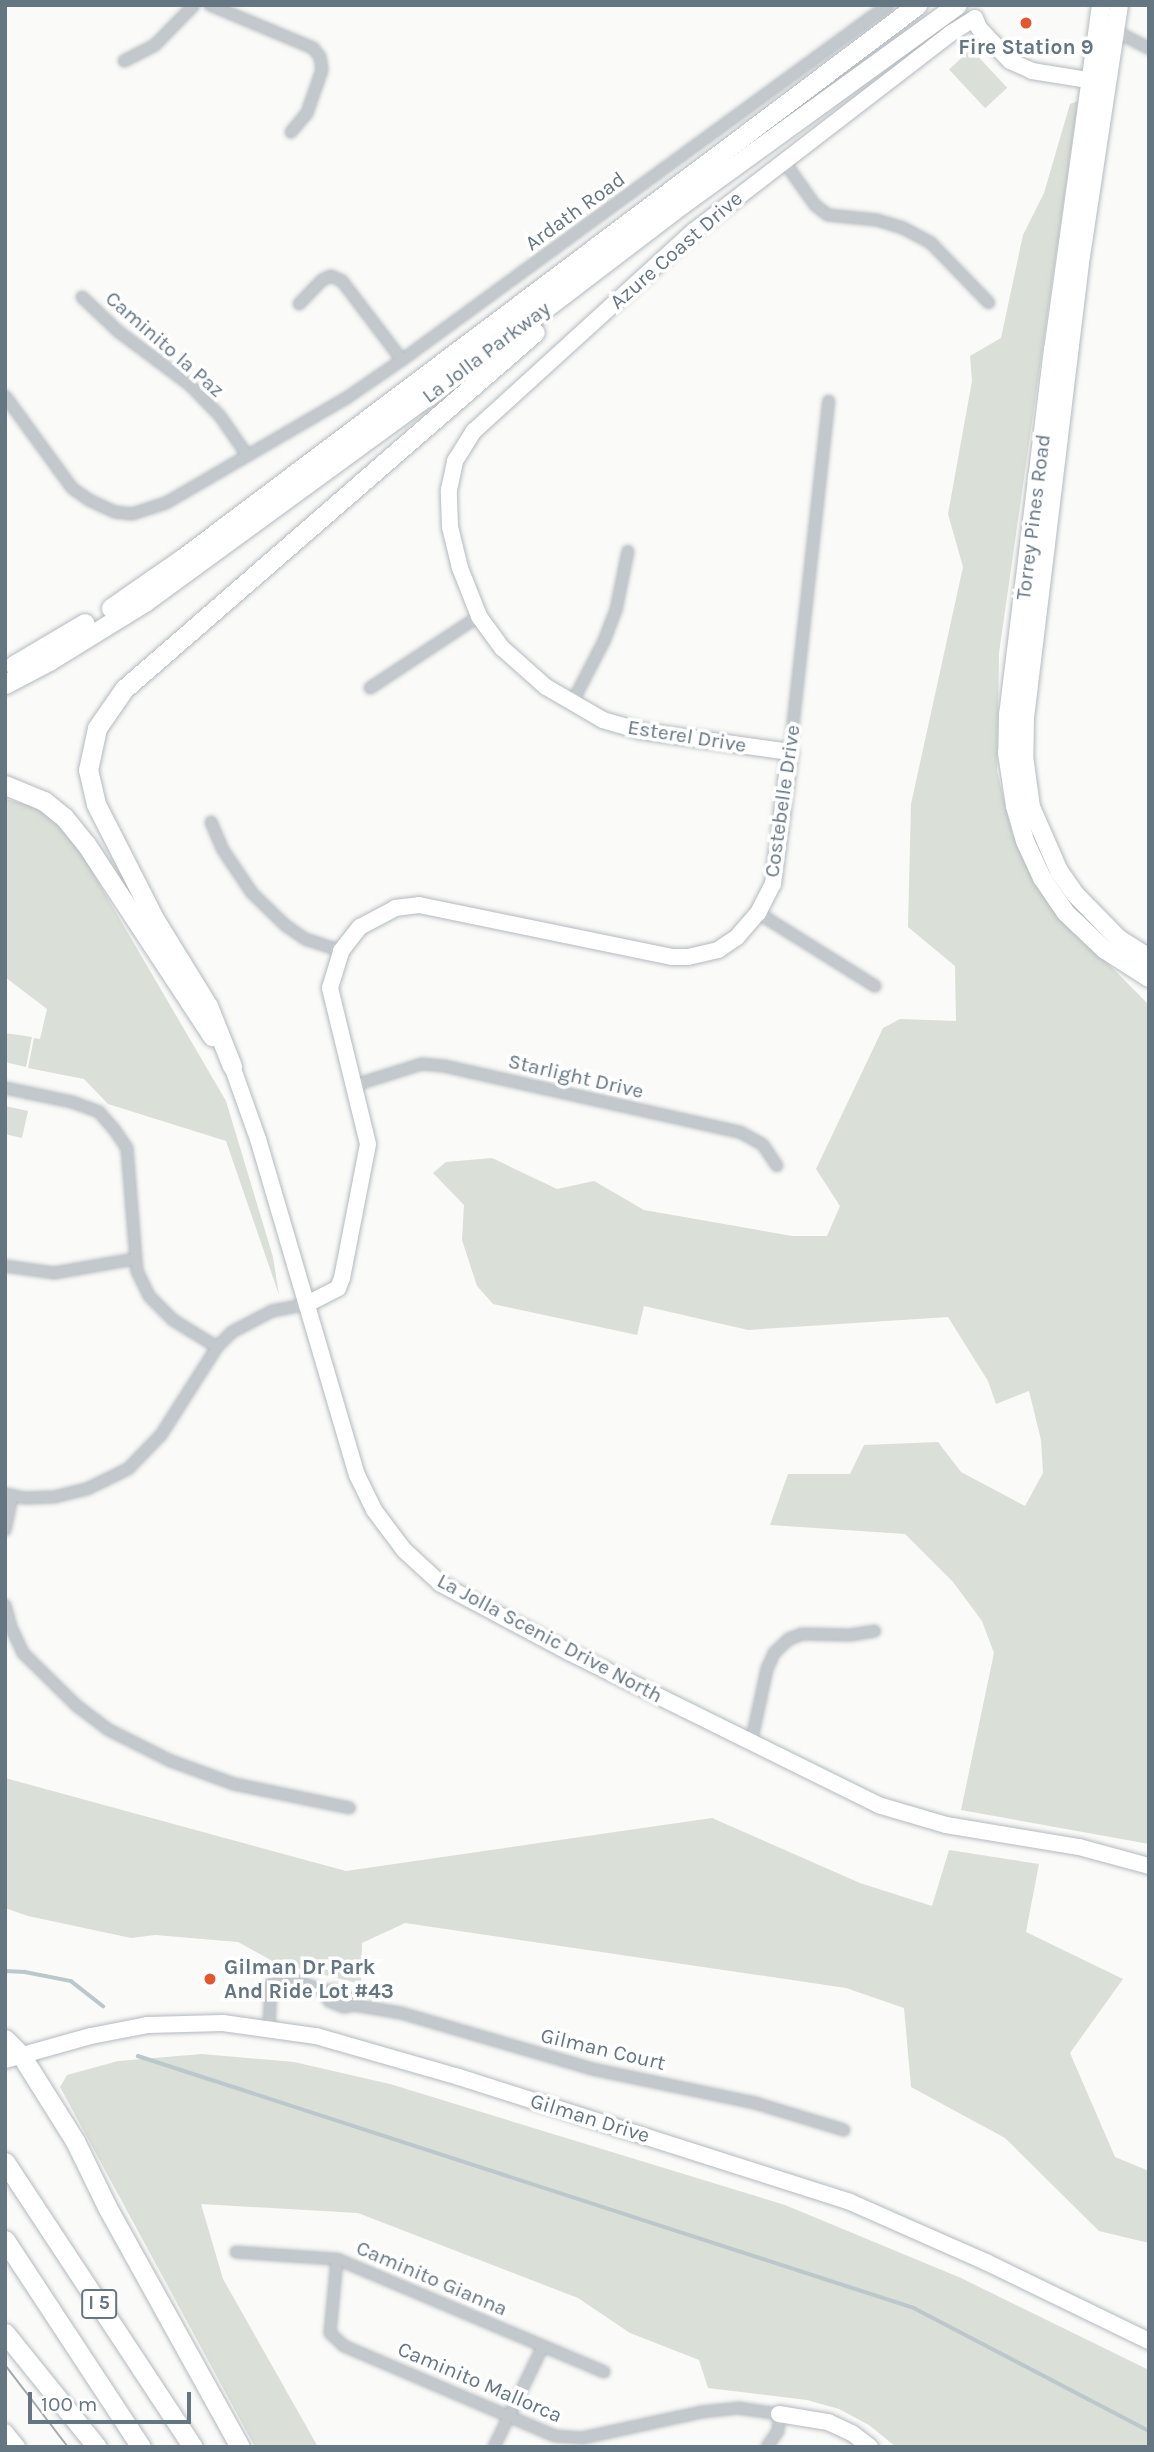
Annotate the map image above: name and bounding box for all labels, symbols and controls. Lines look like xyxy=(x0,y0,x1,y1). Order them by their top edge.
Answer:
marker: Fire Station 9 xyxy=(1018,15,1034,31)
place label: Fire Station 9 xyxy=(958,34,1094,60)
street label: Ardath Road xyxy=(520,166,630,256)
street label: Azure Coast Drive xyxy=(605,186,747,314)
street label: Caminito la Paz xyxy=(100,286,230,402)
street label: La Jolla Parkway xyxy=(417,296,555,408)
street label: Torrey Pines Road xyxy=(1010,433,1056,601)
street label: Esterel Drive xyxy=(626,714,748,758)
street label: Costebelle Drive xyxy=(759,723,805,879)
street label: Starlight Drive xyxy=(506,1048,646,1104)
street label: La Jolla Scenic Drive North xyxy=(433,1568,667,1708)
place label: Gilman Dr Park And Ride Lot #43 xyxy=(224,1954,394,2004)
marker: Gilman Dr Park And Ride Lot #43 xyxy=(202,1971,218,1987)
street label: Gilman Court xyxy=(538,2022,668,2076)
street label: Gilman Drive xyxy=(527,2088,653,2148)
street label: Caminito Gianna xyxy=(353,2235,511,2321)
road number: I 5 xyxy=(80,2288,118,2320)
street label: Caminito Mallorca xyxy=(394,2336,566,2428)
scale bar xyxy=(32,2378,194,2422)
text: 100 m xyxy=(41,2392,98,2416)

